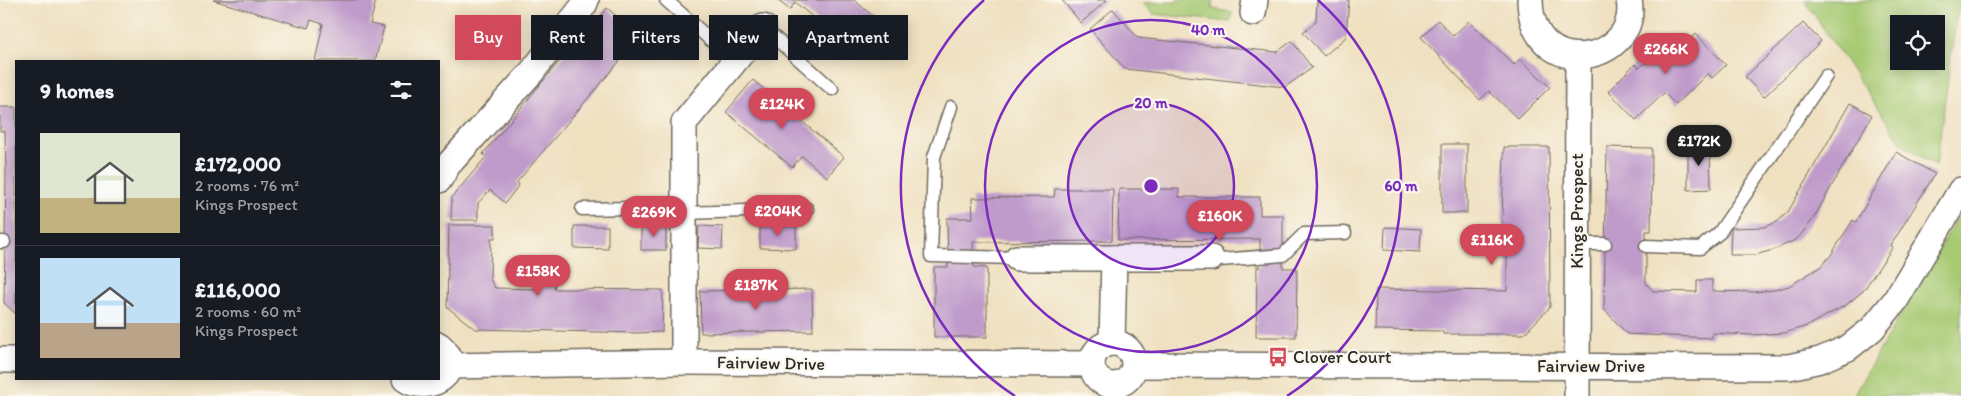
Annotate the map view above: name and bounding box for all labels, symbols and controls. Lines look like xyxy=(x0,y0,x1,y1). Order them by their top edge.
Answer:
chip: Buy xyxy=(455,15,521,60)
chip: Rent xyxy=(531,15,603,60)
chip: Filters xyxy=(613,15,699,60)
chip: New xyxy=(709,15,778,60)
chip: Apartment xyxy=(788,15,908,60)
map controls xyxy=(1890,15,1945,70)
button: locate xyxy=(1890,15,1945,70)
text: 40 m xyxy=(1191,21,1226,39)
pin: £266K xyxy=(1631,32,1701,75)
text: £266K xyxy=(1644,39,1688,58)
icon: filters xyxy=(387,76,415,104)
text: 9 homes xyxy=(40,78,114,103)
pin: £124K xyxy=(747,88,817,130)
text: £124K xyxy=(760,94,804,113)
text: 20 m xyxy=(1134,94,1168,112)
pin: £172K xyxy=(1664,124,1734,167)
text: £172K xyxy=(1678,131,1720,150)
text: £172,000 xyxy=(195,151,281,176)
icon: home xyxy=(80,153,140,213)
street label: Kings Prospect xyxy=(1566,153,1588,269)
text: 2 rooms · 76 m² xyxy=(195,176,299,195)
centre of rings xyxy=(1142,177,1160,195)
text: 60 m xyxy=(1384,177,1418,195)
pin: £204K xyxy=(743,194,813,237)
text: Kings Prospect xyxy=(195,195,298,214)
pin: £269K xyxy=(619,196,689,238)
pin: £160K xyxy=(1185,200,1255,242)
text: £204K xyxy=(755,201,801,220)
text: £269K xyxy=(632,202,676,221)
text: £160K xyxy=(1198,206,1242,225)
pin: £116K xyxy=(1457,224,1527,266)
text: £116K xyxy=(1471,230,1513,249)
pin: £158K xyxy=(503,254,573,297)
text: £158K xyxy=(516,261,560,280)
pin: £187K xyxy=(721,268,791,311)
text: £187K xyxy=(735,275,777,294)
text: £116,000 xyxy=(195,277,281,302)
icon: home xyxy=(80,278,140,338)
text: 2 rooms · 60 m² xyxy=(195,302,301,321)
text: Kings Prospect xyxy=(195,321,298,340)
bus stop icon: Clover Court xyxy=(1267,346,1289,368)
place label: Clover Court xyxy=(1293,346,1392,368)
street label: Fairview Drive xyxy=(717,351,825,375)
street label: Fairview Drive xyxy=(1537,355,1645,377)

